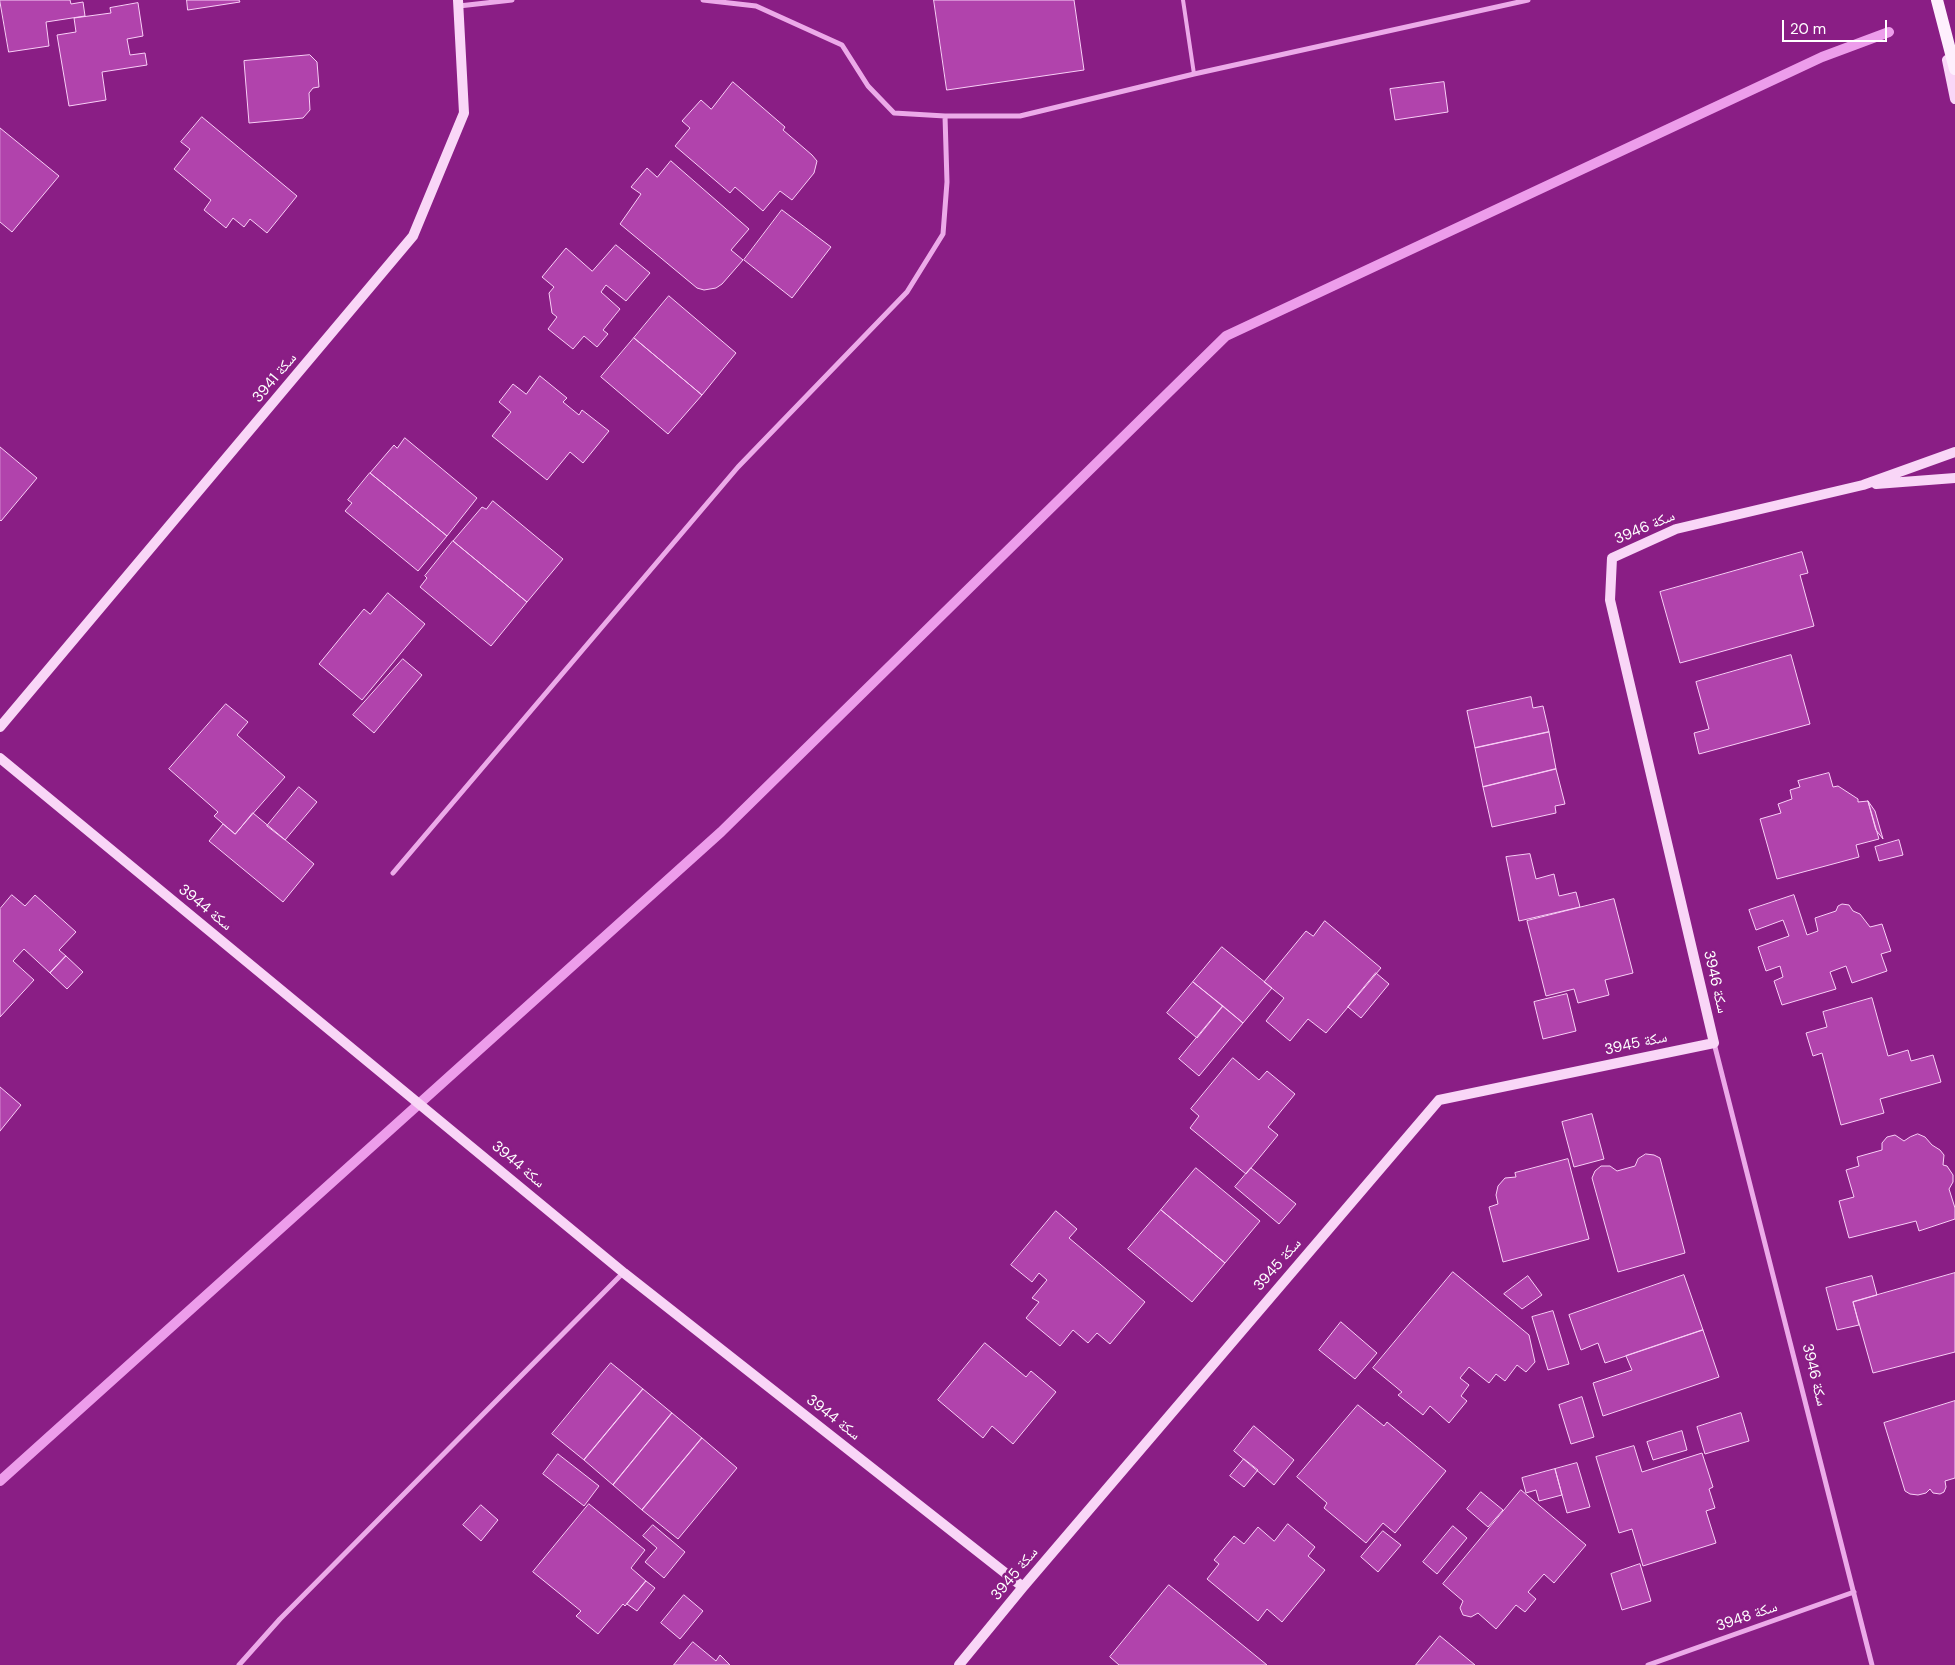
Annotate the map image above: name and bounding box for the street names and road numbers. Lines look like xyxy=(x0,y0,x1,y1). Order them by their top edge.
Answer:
street label: سكة 3941 xyxy=(249,350,301,406)
street label: سكة 3946 xyxy=(1612,507,1678,549)
street label: سكة 3944 xyxy=(175,881,235,935)
street label: سكة 3946 xyxy=(1699,949,1731,1015)
street label: سكة 3945 xyxy=(1603,1029,1669,1059)
street label: سكة 3944 xyxy=(488,1138,548,1192)
street label: سكة 3945 xyxy=(1250,1235,1306,1295)
street label: سكة 3946 xyxy=(1798,1342,1830,1408)
street label: سكة 3944 xyxy=(802,1391,864,1445)
street label: سكة 3945 xyxy=(988,1544,1042,1604)
street label: سكة 3948 xyxy=(1714,1598,1780,1636)

